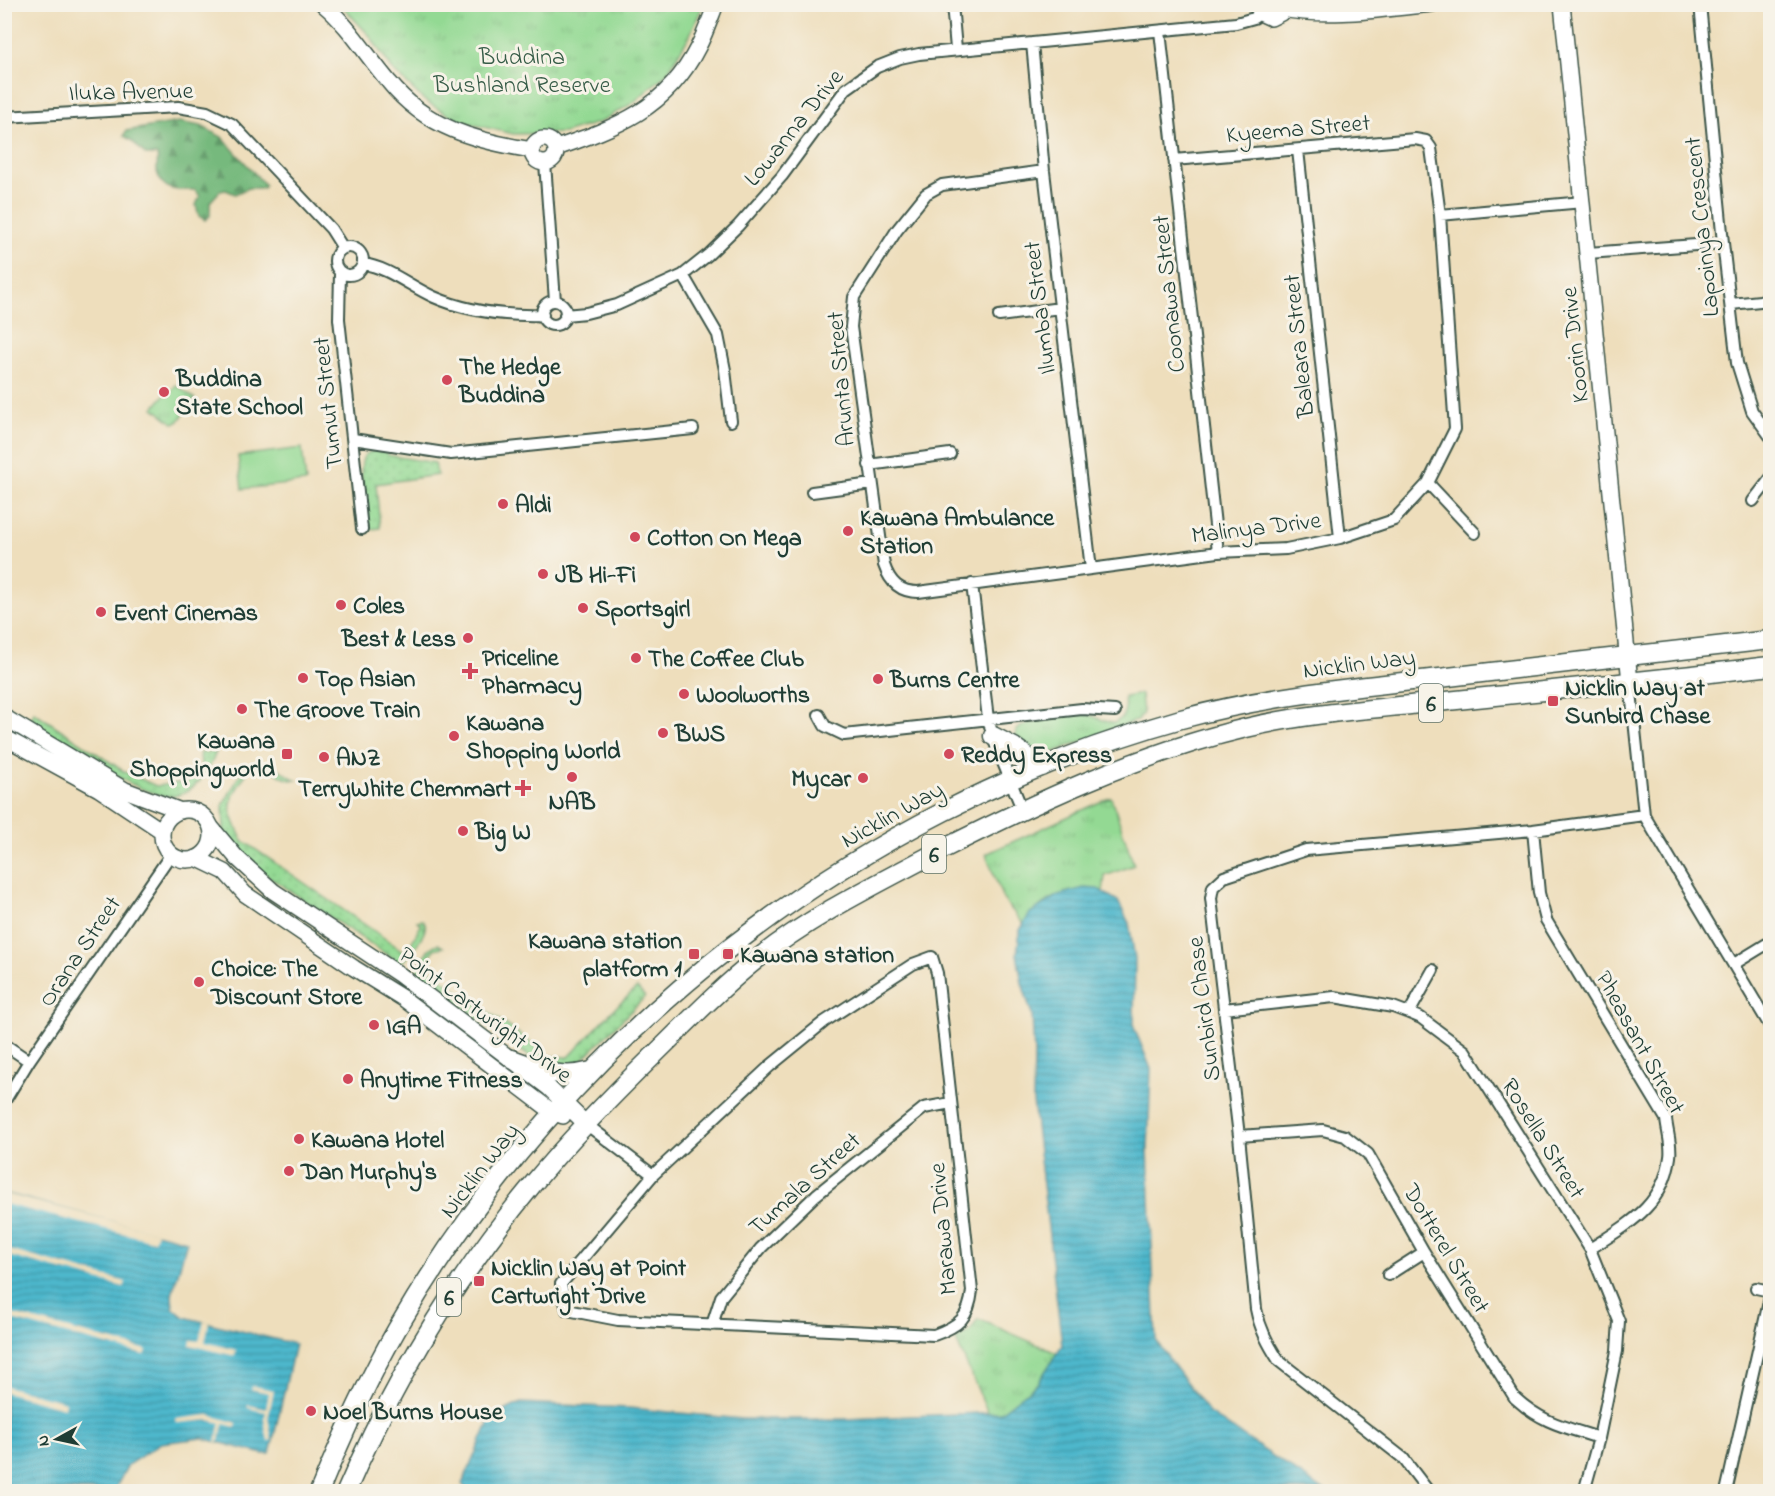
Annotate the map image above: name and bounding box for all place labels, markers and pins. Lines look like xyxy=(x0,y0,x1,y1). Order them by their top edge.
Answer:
place label: The Hedge Buddina xyxy=(458,351,562,414)
place label: Buddina State School xyxy=(175,363,303,426)
marker: The Hedge Buddina xyxy=(440,373,454,387)
marker: Buddina State School xyxy=(157,385,171,399)
place label: Aldi xyxy=(515,489,552,524)
marker: Aldi xyxy=(496,497,510,511)
place label: Kawana Ambulance Station xyxy=(860,502,1055,565)
place label: Cotton On Mega xyxy=(647,522,802,558)
marker: Kawana Ambulance Station xyxy=(841,524,855,538)
marker: Cotton On Mega xyxy=(628,530,642,544)
place label: JB Hi-Fi xyxy=(555,559,636,594)
marker: JB Hi-Fi xyxy=(536,567,550,581)
place label: Coles xyxy=(353,590,405,625)
place label: Sportsgirl xyxy=(595,593,690,629)
place label: Event Cinemas xyxy=(113,597,258,632)
marker: Coles xyxy=(334,598,348,612)
marker: Sportsgirl xyxy=(576,601,590,615)
marker: Event Cinemas xyxy=(94,605,108,619)
place label: Best & Less xyxy=(341,623,456,658)
marker: Best & Less xyxy=(461,631,475,645)
place label: Priceline Pharmacy xyxy=(482,642,582,706)
place label: The Coffee Club xyxy=(648,643,804,678)
marker: The Coffee Club xyxy=(629,651,643,665)
place label: Top Asian xyxy=(315,663,416,698)
marker: Priceline Pharmacy xyxy=(463,664,477,678)
place label: Burns Centre xyxy=(889,664,1021,699)
marker: Top Asian xyxy=(296,671,310,685)
marker: Burns Centre xyxy=(871,672,885,686)
place label: Nicklin Way at Sunbird Chase xyxy=(1565,672,1712,735)
place label: Woolworths xyxy=(696,679,810,714)
marker: Woolworths xyxy=(677,687,691,701)
place label: The Groove Train xyxy=(254,694,421,729)
marker: Nicklin Way at Sunbird Chase xyxy=(1546,694,1560,708)
marker: The Groove Train xyxy=(235,702,249,716)
place label: Kawana Shopping World xyxy=(466,707,621,771)
place label: BWS xyxy=(674,718,725,753)
place label: Kawana Shoppingworld xyxy=(130,725,276,789)
marker: BWS xyxy=(656,726,670,740)
marker: Kawana Shopping World xyxy=(447,729,461,743)
place label: Reddy Express xyxy=(961,739,1112,775)
place label: ANZ xyxy=(336,742,381,777)
marker: Kawana Shoppingworld xyxy=(280,747,294,761)
marker: Reddy Express xyxy=(942,747,956,761)
marker: ANZ xyxy=(317,750,331,764)
place label: Mycar xyxy=(791,763,852,799)
marker: NAB xyxy=(565,770,579,784)
marker: Mycar xyxy=(856,771,870,785)
place label: TerryWhite Chemmart xyxy=(298,773,512,809)
marker: TerryWhite Chemmart xyxy=(516,781,530,795)
place label: NAB xyxy=(548,786,596,821)
place label: Big W xyxy=(474,816,531,852)
marker: Big W xyxy=(456,824,470,838)
place label: Kawana station platform 1 xyxy=(528,925,682,988)
place label: Kawana station xyxy=(740,939,894,974)
marker: Kawana station platform 1 xyxy=(687,947,701,961)
marker: Kawana station xyxy=(721,947,735,961)
place label: Choice: The Discount Store xyxy=(210,953,363,1016)
marker: Choice: The Discount Store xyxy=(192,975,206,989)
place label: IGA xyxy=(386,1010,422,1045)
marker: IGA xyxy=(367,1018,381,1032)
place label: Anytime Fitness xyxy=(360,1064,523,1100)
marker: Anytime Fitness xyxy=(341,1072,355,1086)
place label: Kawana Hotel xyxy=(311,1124,444,1159)
marker: Kawana Hotel xyxy=(292,1132,306,1146)
place label: Dan Murphy's xyxy=(300,1156,437,1192)
marker: Dan Murphy's xyxy=(282,1164,296,1178)
place label: Nicklin Way at Point Cartwright Drive xyxy=(491,1252,687,1316)
marker: Nicklin Way at Point Cartwright Drive xyxy=(472,1274,486,1288)
place label: Noel Burns House xyxy=(323,1396,504,1431)
marker: Noel Burns House xyxy=(304,1404,318,1418)

